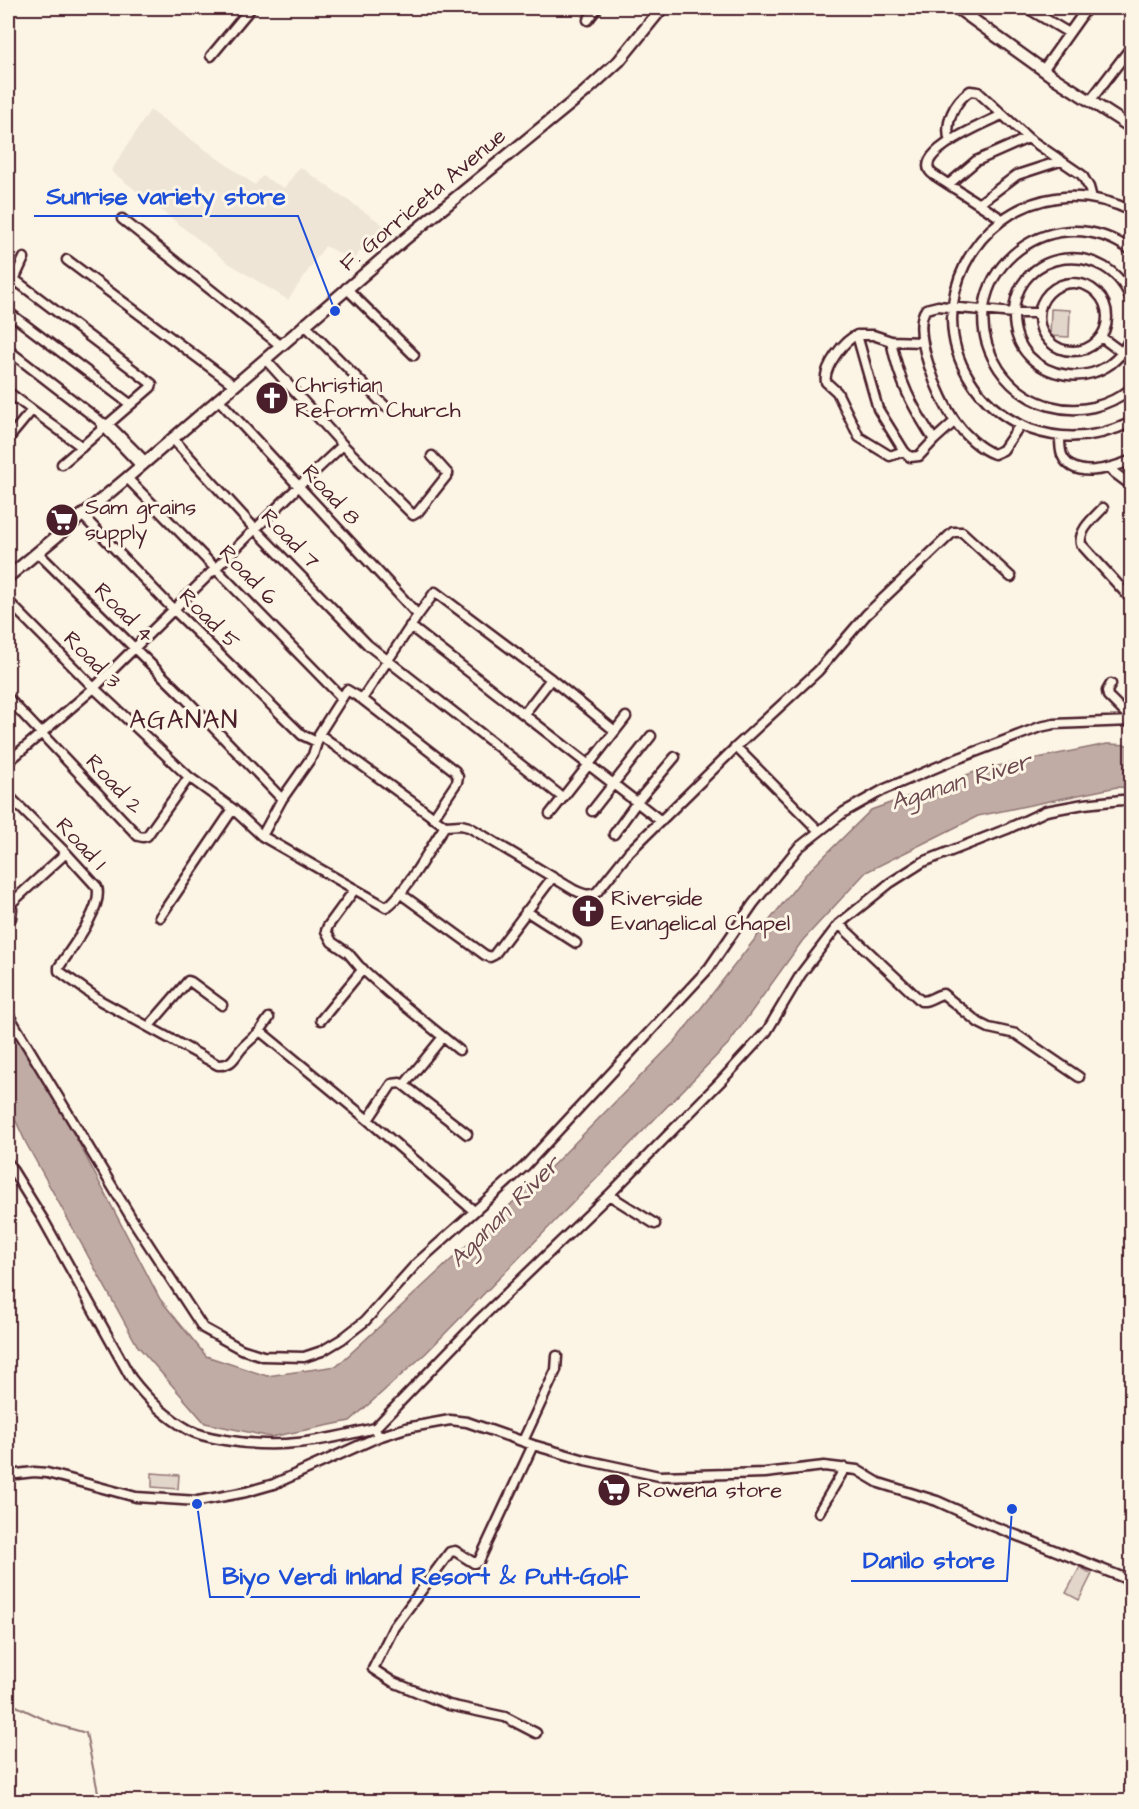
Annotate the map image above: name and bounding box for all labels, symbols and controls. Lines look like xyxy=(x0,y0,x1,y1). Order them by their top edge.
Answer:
street label: F. Gorriceta Avenue xyxy=(333,121,513,279)
callout: Sunrise variety store xyxy=(34,174,298,216)
text: Sunrise variety store xyxy=(45,180,286,216)
place label: Christian Reform Church xyxy=(295,370,461,426)
church icon: Christian Reform Church xyxy=(254,380,290,416)
street label: Road 8 xyxy=(295,458,367,532)
place label: Sam grains supply xyxy=(85,492,196,549)
supermarket icon: Sam grains supply xyxy=(44,502,80,538)
street label: Road 7 xyxy=(254,502,327,576)
street label: Road 6 xyxy=(211,538,285,612)
street label: Road 4 xyxy=(87,576,161,650)
street label: Road 5 xyxy=(172,582,247,657)
street label: Road 3 xyxy=(56,624,128,696)
district label: AGANAN xyxy=(129,702,239,738)
water label: Aganan River xyxy=(887,744,1038,820)
street label: Road 2 xyxy=(78,747,150,821)
street label: Road 1 xyxy=(48,811,114,877)
place label: Riverside Evangelical Chapel xyxy=(611,883,790,940)
church icon: Riverside Evangelical Chapel xyxy=(570,893,606,929)
water label: Aganan River xyxy=(442,1147,571,1276)
supermarket icon: Rowena store xyxy=(596,1472,632,1508)
place label: Rowena store xyxy=(637,1475,782,1506)
callout: Danilo store xyxy=(851,1539,1007,1581)
text: Danilo store xyxy=(863,1544,995,1578)
callout: Biyo Verdi Inland Resort & Putt-Golf xyxy=(210,1555,640,1597)
text: Biyo Verdi Inland Resort & Putt-Golf xyxy=(222,1560,629,1596)

